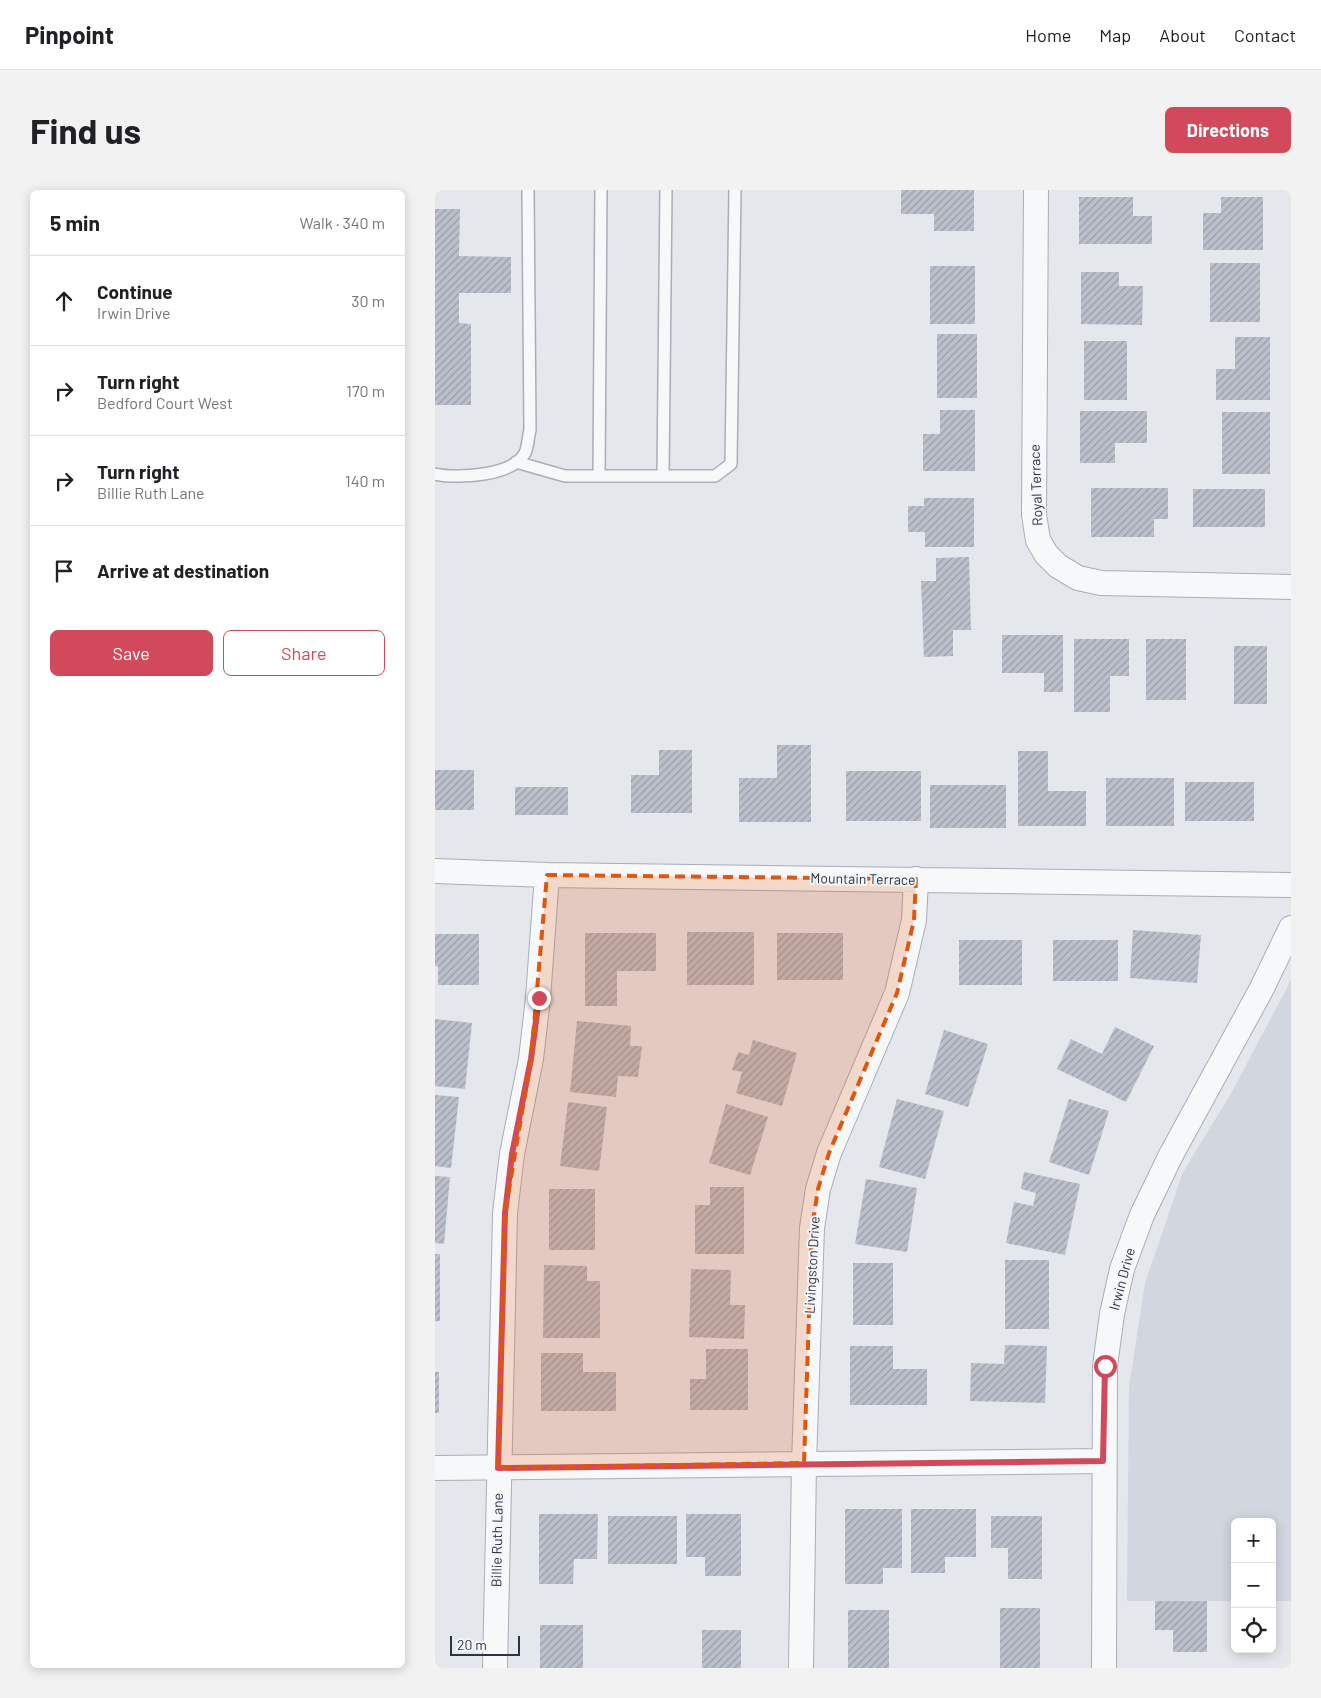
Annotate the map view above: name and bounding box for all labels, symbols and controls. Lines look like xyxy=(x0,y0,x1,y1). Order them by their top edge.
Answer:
text: Pinpoint xyxy=(25,20,114,49)
text: Home xyxy=(1025,24,1071,46)
text: Map xyxy=(1099,24,1131,46)
text: About xyxy=(1159,24,1206,46)
text: Contact xyxy=(1234,24,1296,46)
button: Directions xyxy=(1165,107,1291,153)
text: Find us xyxy=(30,109,141,151)
text: 5 min xyxy=(50,210,100,235)
text: Walk · 340 m xyxy=(300,213,385,232)
text: Continue xyxy=(97,280,173,303)
icon: ahead xyxy=(50,287,78,315)
text: 30 m xyxy=(351,291,385,310)
text: Irwin Drive xyxy=(97,303,171,322)
text: Turn right xyxy=(97,370,179,393)
icon: right xyxy=(50,377,78,405)
text: 170 m xyxy=(346,381,385,400)
text: Bedford Court West xyxy=(97,393,233,412)
street label: Royal Terrace xyxy=(1026,444,1045,526)
text: Turn right xyxy=(97,460,179,483)
icon: right xyxy=(50,467,78,495)
text: 140 m xyxy=(345,471,385,490)
text: Billie Ruth Lane xyxy=(97,483,205,502)
icon: arrive xyxy=(50,557,78,585)
text: Arrive at destination xyxy=(97,559,269,582)
button: Save xyxy=(50,630,213,676)
button: Share xyxy=(223,630,385,676)
street label: Mountain Terrace xyxy=(810,869,916,888)
route end xyxy=(528,987,551,1010)
street label: Livingston Drive xyxy=(800,1216,823,1314)
street label: Irwin Drive xyxy=(1105,1246,1138,1312)
route start xyxy=(1094,1355,1117,1378)
street label: Billie Ruth Lane xyxy=(487,1493,506,1587)
map controls xyxy=(1231,1518,1276,1653)
button: + xyxy=(1231,1518,1276,1563)
button: − xyxy=(1231,1563,1276,1608)
button: locate xyxy=(1231,1608,1276,1653)
scale bar xyxy=(450,1633,520,1656)
text: 20 m xyxy=(457,1636,487,1653)

